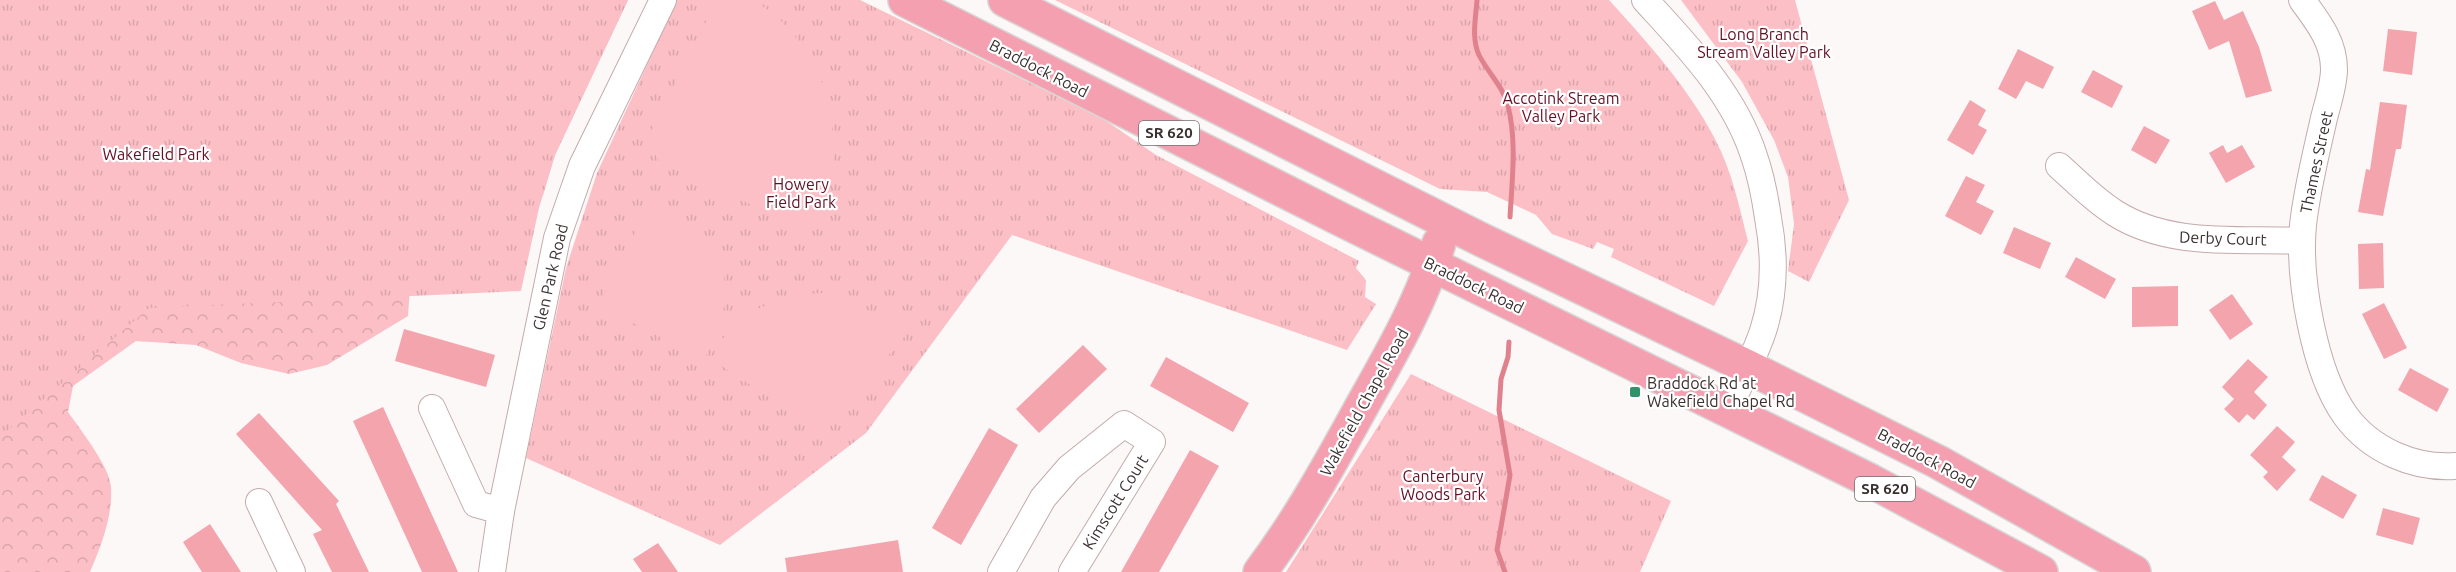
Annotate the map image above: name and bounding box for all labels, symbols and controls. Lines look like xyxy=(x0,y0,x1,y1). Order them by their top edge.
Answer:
park label: Long Branch Stream Valley Park xyxy=(1697,25,1831,61)
street label: Braddock Road xyxy=(987,35,1091,101)
park label: Accotink Stream Valley Park xyxy=(1502,89,1620,125)
street label: Thames Street xyxy=(2296,108,2336,215)
road number: SR 620 xyxy=(1139,121,1199,145)
park label: Wakefield Park xyxy=(102,145,210,163)
park label: Howery Field Park xyxy=(766,175,836,211)
street label: Glen Park Road xyxy=(529,222,571,332)
street label: Derby Court xyxy=(2179,227,2268,249)
street label: Braddock Road xyxy=(1421,253,1527,317)
street label: Wakefield Chapel Road xyxy=(1316,325,1412,479)
place label: Braddock Rd at Wakefield Chapel Rd xyxy=(1647,374,1795,410)
marker: Braddock Rd at Wakefield Chapel Rd xyxy=(1628,385,1642,399)
street label: Braddock Road xyxy=(1875,425,1979,491)
street label: Kimscott Court xyxy=(1079,451,1152,553)
park label: Canterbury Woods Park xyxy=(1400,467,1486,503)
road number: SR 620 xyxy=(1855,477,1915,501)

